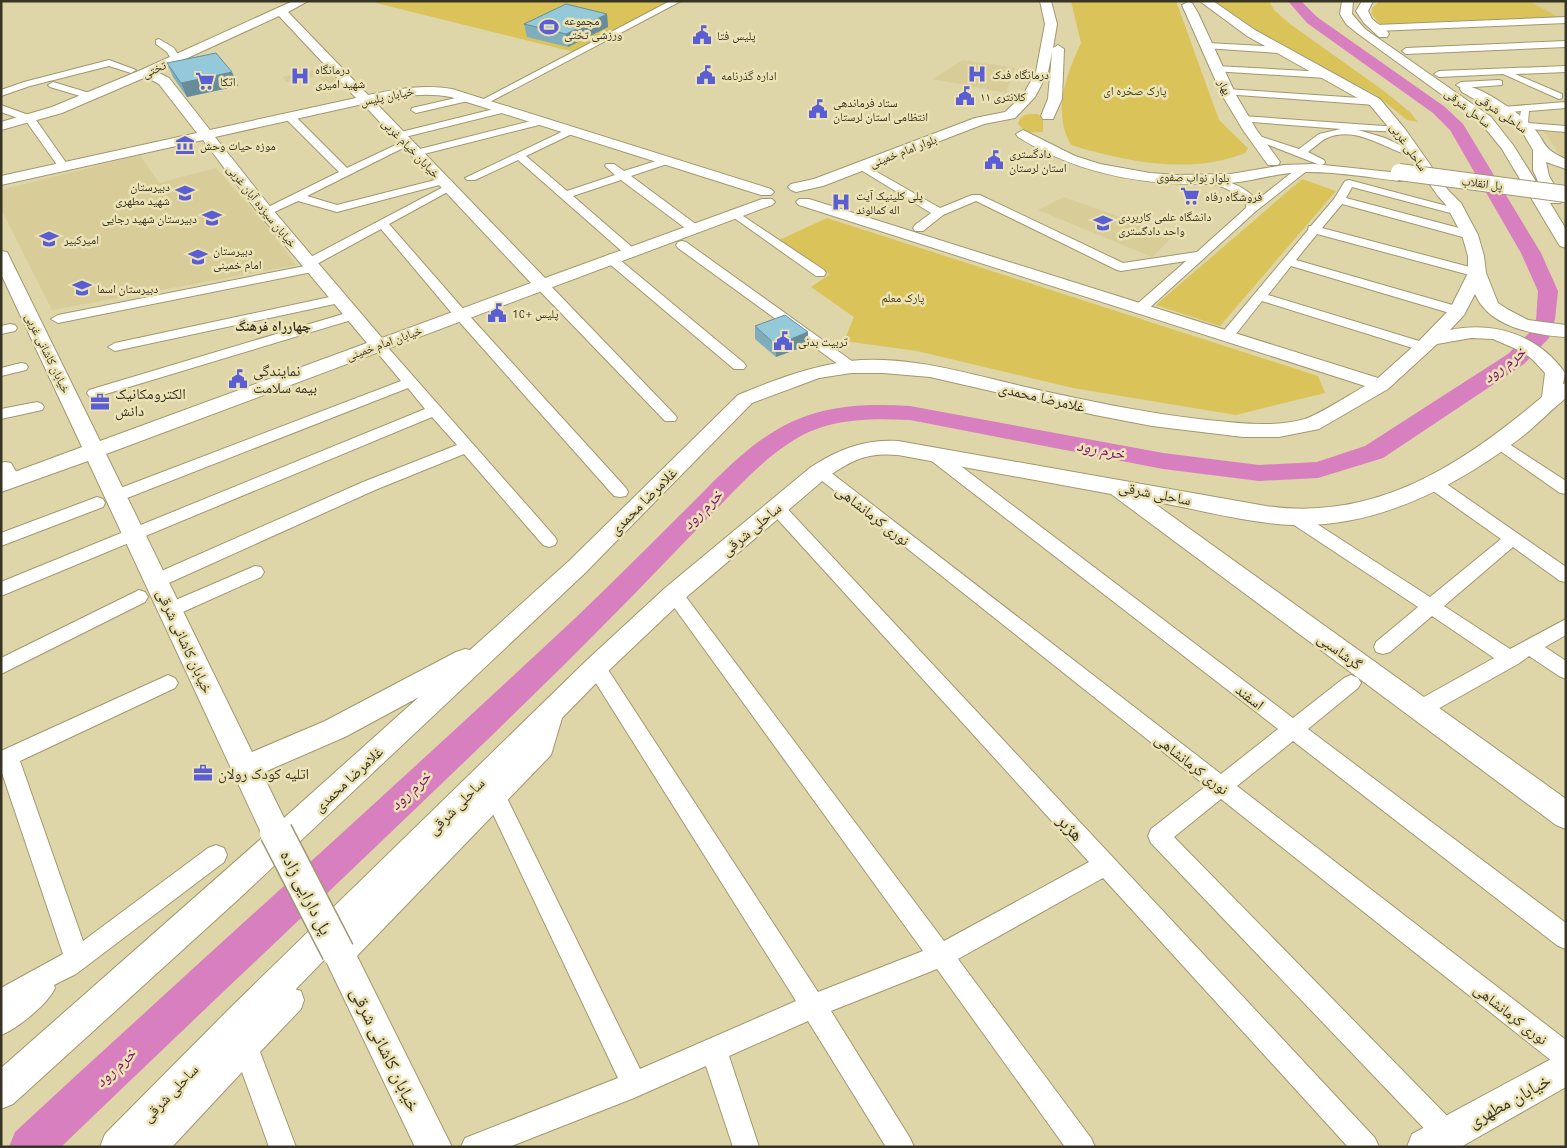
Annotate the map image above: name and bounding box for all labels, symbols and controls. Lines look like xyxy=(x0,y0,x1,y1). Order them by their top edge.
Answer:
place label: مجموعه ورزشی تختی xyxy=(564,14,622,42)
sports icon: مجموعه ورزشی تختی xyxy=(538,16,560,38)
public building icon: پلیس فتا xyxy=(691,24,713,46)
place label: پلیس فتا xyxy=(717,29,756,43)
street label: تختی xyxy=(140,58,169,81)
place label: درمانگاه شهید امیری xyxy=(315,63,365,91)
hospital icon: درمانگاه فدک xyxy=(966,63,988,85)
public building icon: اداره گذرنامه xyxy=(695,64,717,86)
hospital icon: درمانگاه شهید امیری xyxy=(289,65,311,87)
place label: درمانگاه فدک xyxy=(992,68,1049,81)
place label: اداره گذرنامه xyxy=(721,69,777,82)
supermarket icon: اتکا xyxy=(194,70,216,92)
place label: اتکا xyxy=(220,75,236,88)
street label: بهار xyxy=(1214,76,1234,97)
street label: خیابان پلیس xyxy=(359,84,416,109)
park label: پارک صخره ای xyxy=(1103,84,1167,98)
public building icon: کلانتری ۱۱ xyxy=(954,85,976,107)
street label: ساحل شرقی xyxy=(1442,86,1494,131)
place label: کلانتری ۱۱ xyxy=(980,90,1026,104)
street label: ساحلی شرقی xyxy=(1474,91,1530,136)
place label: ستاد فرماندهی انتظامی استان لرستان xyxy=(833,96,928,124)
public building icon: ستاد فرماندهی انتظامی استان لرستان xyxy=(807,98,829,120)
street label: خیابان خیام غربی xyxy=(378,116,443,182)
street label: ساحلی غربی xyxy=(1387,121,1430,174)
street label: بلوار امام خمینی xyxy=(868,132,939,172)
museum icon: موزه حیات وحش xyxy=(174,134,196,156)
place label: موزه حیات وحش xyxy=(200,139,276,153)
place label: دادگستری استان لرستان xyxy=(1009,147,1067,175)
public building icon: دادگستری استان لرستان xyxy=(983,149,1005,171)
street label: خیابان سیزده آبان غربی xyxy=(224,162,299,251)
street label: بلوار نواب صفوی xyxy=(1156,170,1230,186)
street label: پل انقلاب xyxy=(1461,174,1504,193)
place label: دبیرستان شهید مطهری xyxy=(115,180,170,208)
school or university icon: دبیرستان شهید مطهری xyxy=(174,182,196,204)
supermarket icon: فروشگاه رفاه xyxy=(1179,185,1201,207)
place label: پلی کلینیک آیت اله کمالوند xyxy=(856,189,923,216)
place label: فروشگاه رفاه xyxy=(1205,190,1262,203)
hospital icon: پلی کلینیک آیت اله کمالوند xyxy=(830,191,852,213)
school or university icon: دبیرستان شهید رجایی xyxy=(201,207,223,229)
place label: دانشگاه علمی کاربردی واحد دادگستری xyxy=(1118,210,1211,238)
place label: دبیرستان شهید رجایی xyxy=(102,212,197,226)
school or university icon: دانشگاه علمی کاربردی واحد دادگستری xyxy=(1092,212,1114,234)
school or university icon: امیرکبیر xyxy=(38,228,60,250)
place label: امیرکبیر xyxy=(63,233,99,247)
place label: دبیرستان امام خمینی xyxy=(213,244,262,273)
school or university icon: دبیرستان امام خمینی xyxy=(187,246,209,268)
school or university icon: دبیرستان اسما xyxy=(71,277,93,299)
place label: دبیرستان اسما xyxy=(97,282,158,296)
park label: پارک معلم xyxy=(882,291,925,306)
public building icon: پلیس +10 xyxy=(486,302,508,324)
place label: پلیس +10 xyxy=(512,307,559,321)
street label: خیابان کاشانی غربی xyxy=(22,311,73,396)
district label: چهارراه فرهنگ xyxy=(235,318,311,335)
street label: خیابان امام خمینی xyxy=(344,323,425,365)
public building icon: تربیت بدنی xyxy=(772,330,794,352)
place label: تربیت بدنی xyxy=(798,335,848,349)
water label: خرم رود xyxy=(1479,342,1531,387)
place label: نمایندگی بیمه سلامت xyxy=(253,362,317,396)
public building icon: نمایندگی بیمه سلامت xyxy=(227,368,249,390)
street label: غلامرضا محمدی xyxy=(997,379,1087,417)
place label: الکترومکانیک دانش xyxy=(115,385,186,421)
office icon: الکترومکانیک دانش xyxy=(89,391,111,413)
water label: خرم رود xyxy=(1075,436,1127,465)
street label: غلامرضا محمدی xyxy=(606,464,682,540)
street label: ساحلی شرقی xyxy=(1117,478,1193,510)
street label: نوری کرمانشاهی xyxy=(832,481,913,550)
water label: خرم رود xyxy=(678,485,727,534)
street label: ساحلی شرقی xyxy=(718,499,786,561)
street label: خیابان کاشانی شرقی xyxy=(152,586,217,697)
street label: گرشاسبی xyxy=(1313,629,1366,675)
street label: اسفند xyxy=(1233,681,1267,713)
street label: نوری کرمانشاهی xyxy=(1151,730,1232,799)
street label: غلامرضا محمدی xyxy=(310,742,388,817)
office icon: اتلیه کودک رولان xyxy=(192,762,214,784)
place label: اتلیه کودک رولان xyxy=(218,765,309,784)
water label: خرم رود xyxy=(386,766,436,815)
street label: ساحلی شرقی xyxy=(424,774,489,839)
street label: هژبر xyxy=(1052,809,1088,845)
street label: پل دارایی زاده xyxy=(275,846,337,939)
street label: نوری کرمانشاهی xyxy=(1470,980,1551,1049)
street label: خیابان کاشانی شرقی xyxy=(346,984,425,1115)
water label: خرم رود xyxy=(91,1043,141,1092)
street label: ساحلی شرقی xyxy=(138,1061,203,1127)
street label: خیابان مطهری xyxy=(1464,1069,1555,1133)

